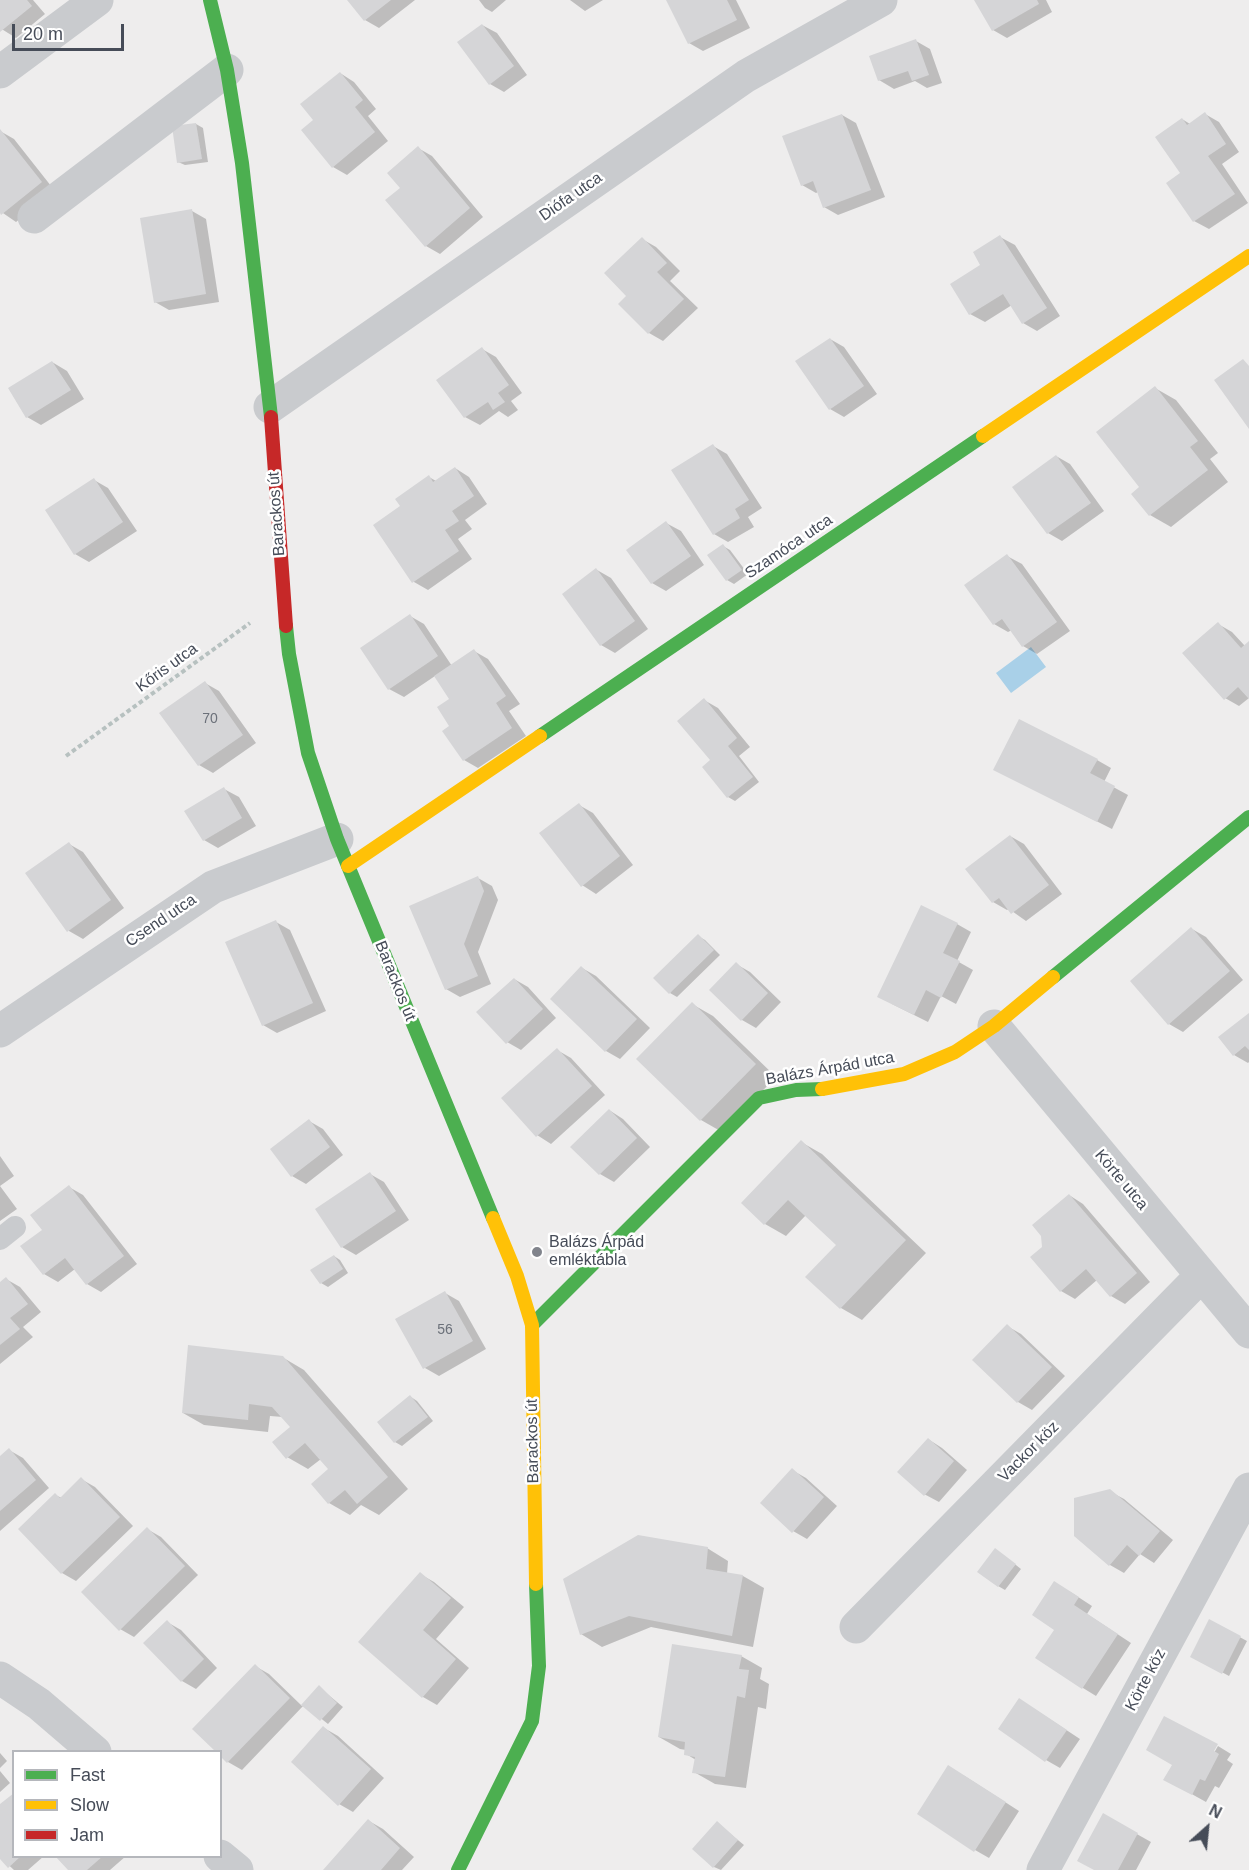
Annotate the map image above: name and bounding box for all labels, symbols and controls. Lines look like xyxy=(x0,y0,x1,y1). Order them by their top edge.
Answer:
scale bar xyxy=(15,12,128,50)
text: 20 m xyxy=(23,24,63,44)
street label: Diófa utca xyxy=(536,168,606,226)
street label: Barackos út xyxy=(264,471,290,557)
street label: Szamóca utca xyxy=(742,511,836,583)
street label: Kőris utca xyxy=(133,639,201,697)
house number: 70 xyxy=(202,711,218,727)
street label: Csend utca xyxy=(122,890,200,952)
street label: Barackos út xyxy=(370,938,420,1024)
street label: Balázs Árpád utca xyxy=(764,1048,896,1090)
street label: Körte utca xyxy=(1090,1146,1152,1214)
place label: Balázs Árpád emléktábla xyxy=(549,1233,644,1271)
marker: Balázs Árpád emléktábla xyxy=(530,1245,544,1259)
house number: 56 xyxy=(437,1322,453,1338)
street label: Barackos út xyxy=(523,1399,543,1483)
street label: Vackor köz xyxy=(995,1418,1063,1486)
street label: Körte köz xyxy=(1122,1646,1170,1714)
legend xyxy=(12,1750,222,1858)
text: Fast xyxy=(70,1765,105,1785)
text: Slow xyxy=(70,1795,109,1815)
north arrow xyxy=(1177,1798,1237,1858)
text: N xyxy=(1206,1801,1224,1822)
text: Jam xyxy=(70,1825,104,1845)

